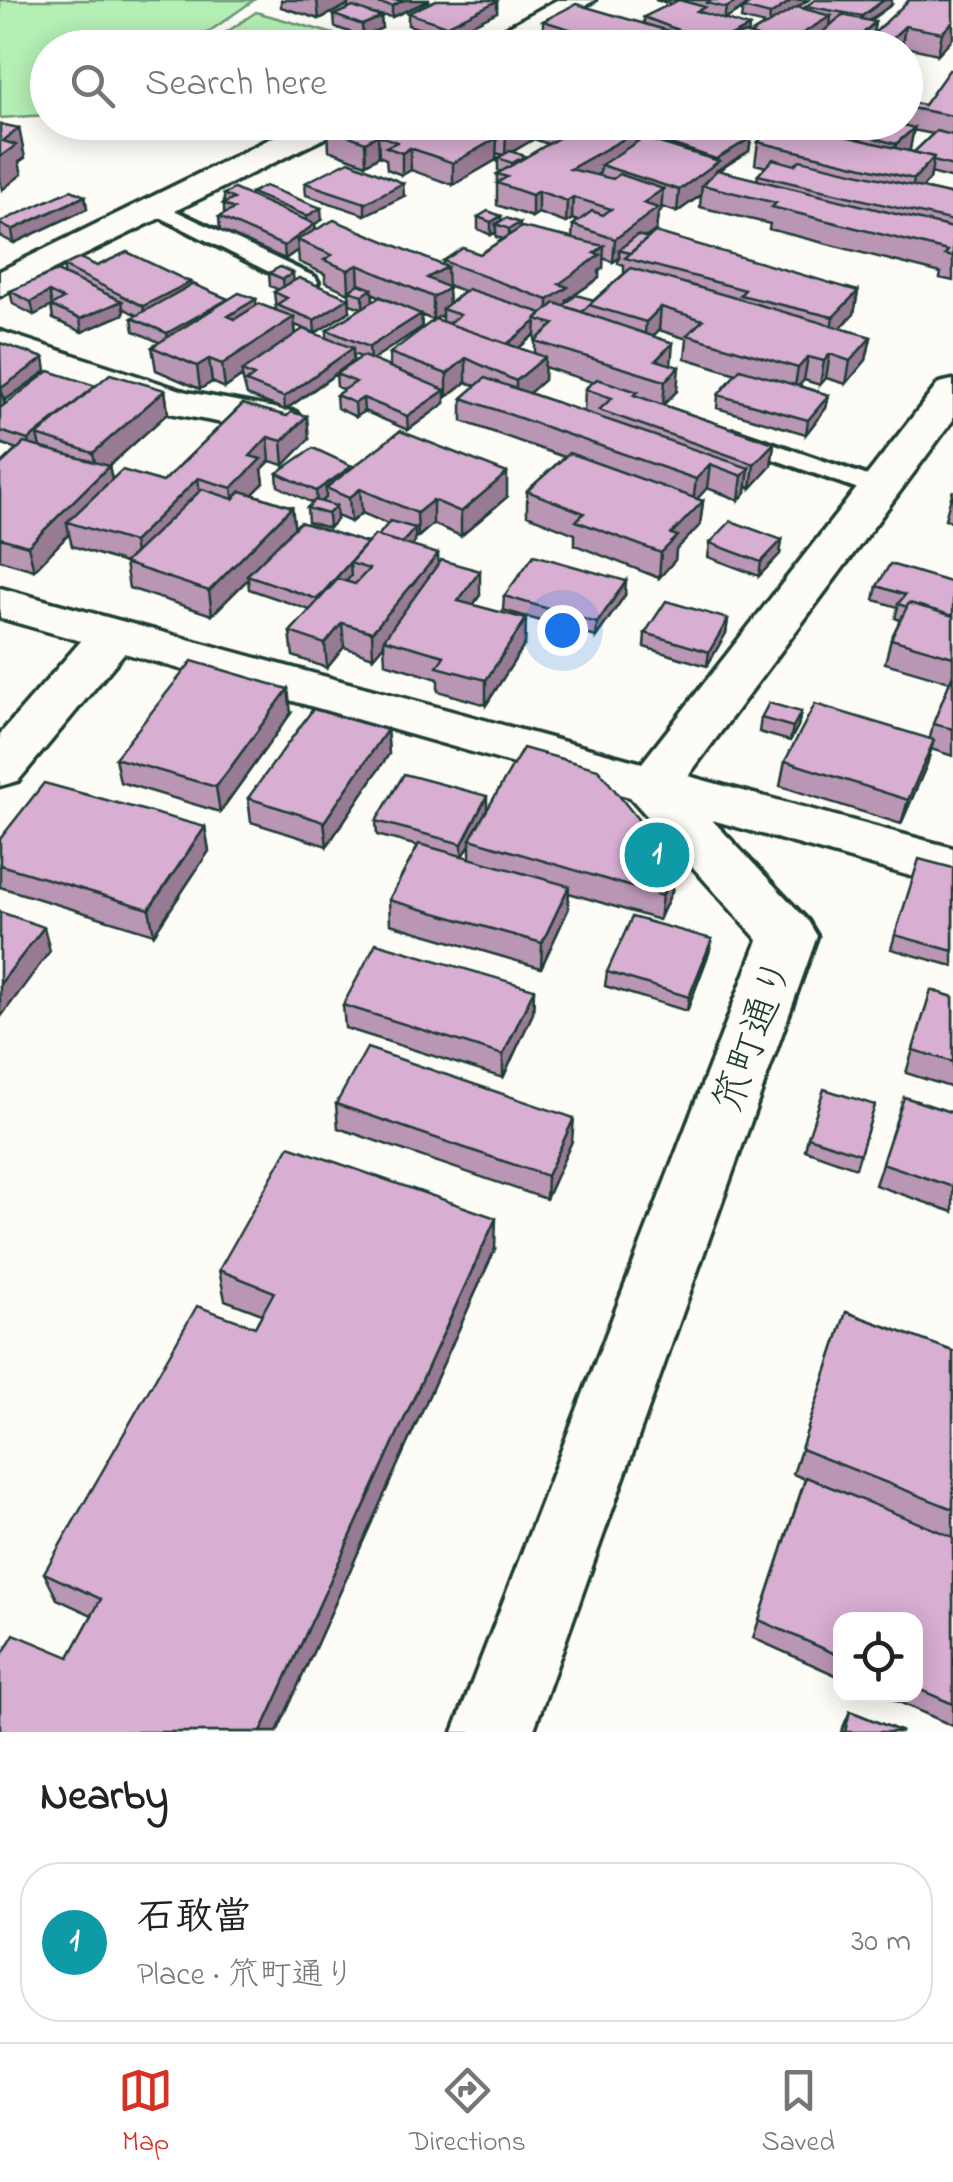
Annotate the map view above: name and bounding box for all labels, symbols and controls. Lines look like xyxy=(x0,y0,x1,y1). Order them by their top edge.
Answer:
search box xyxy=(30,30,923,140)
text: Search here xyxy=(145,57,327,113)
icon: search xyxy=(65,58,120,113)
your location xyxy=(537,605,588,656)
pin: 1 xyxy=(624,818,690,892)
street label: 笊町通り xyxy=(701,950,811,1121)
map controls xyxy=(833,1612,923,1702)
button: locate xyxy=(833,1612,923,1702)
text: Nearby xyxy=(40,1767,168,1828)
text: 石敢當 xyxy=(137,1891,251,1947)
text: 1 xyxy=(69,1919,80,1966)
text: 30 m xyxy=(851,1919,911,1966)
text: Place · 笊町通り xyxy=(137,1953,356,2000)
tab: Map xyxy=(118,2063,173,2164)
tab: Directions xyxy=(409,2063,526,2164)
tab: Saved xyxy=(762,2063,835,2164)

